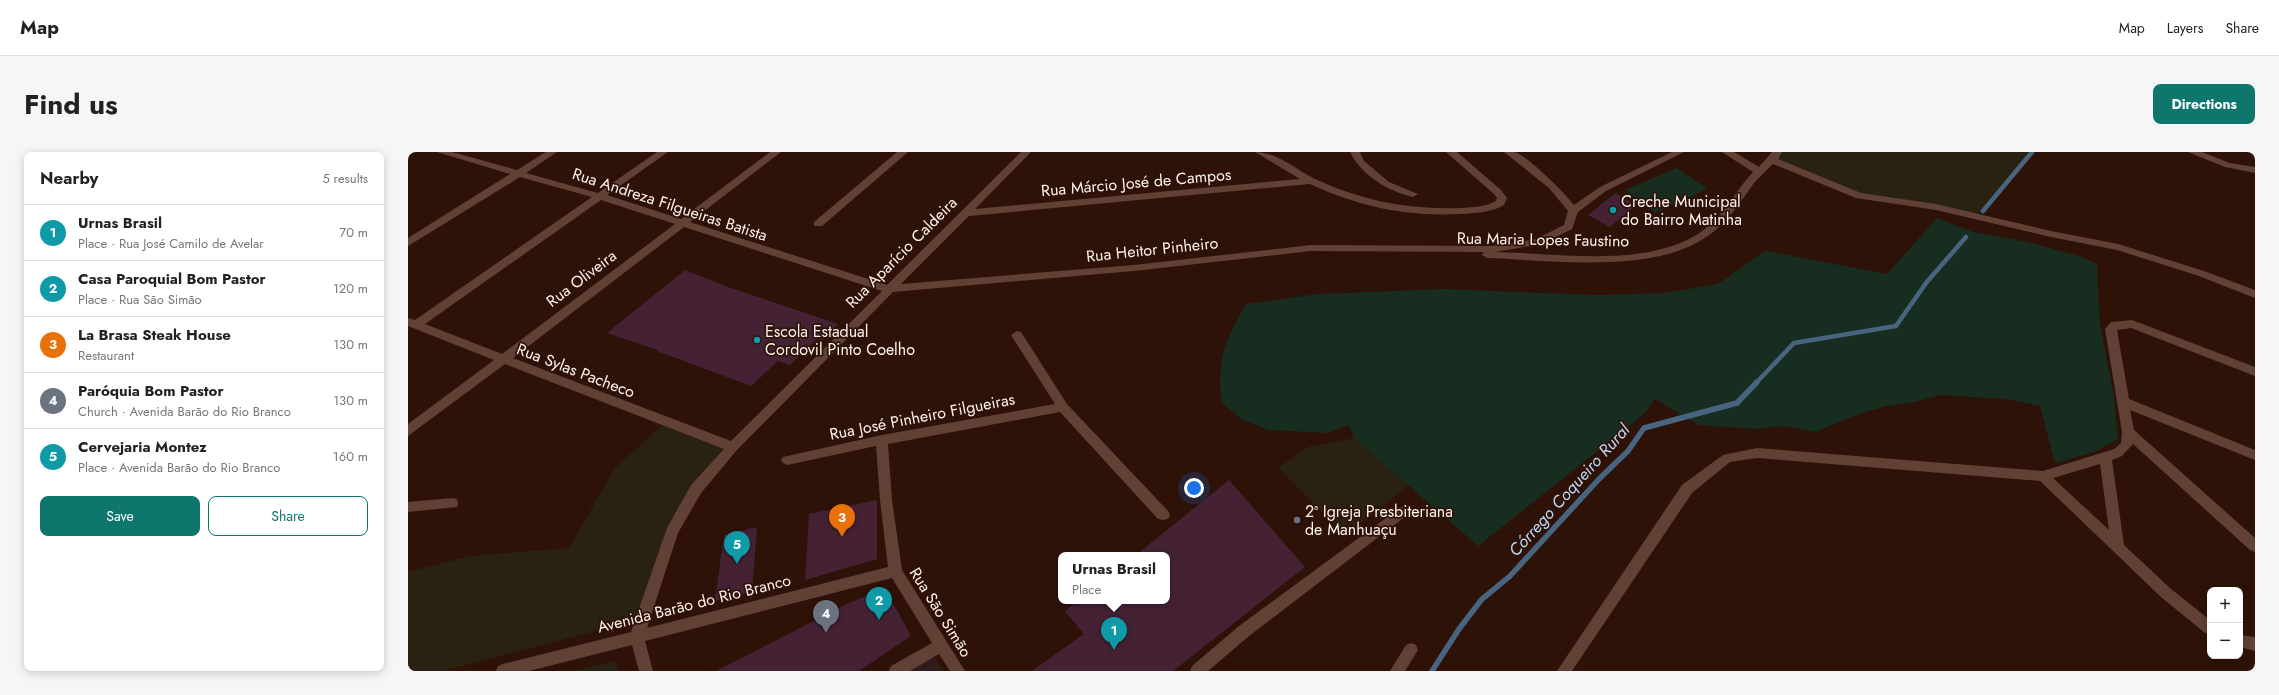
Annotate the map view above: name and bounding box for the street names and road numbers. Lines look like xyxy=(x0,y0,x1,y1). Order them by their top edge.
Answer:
street label: Rua Andreza Filgueiras Batista xyxy=(569,162,770,247)
street label: Rua Márcio José de Campos xyxy=(1040,163,1232,202)
street label: Rua Aparício Caldeira xyxy=(840,191,962,313)
street label: Rua Maria Lopes Faustino xyxy=(1457,226,1630,253)
street label: Rua Heitor Pinheiro xyxy=(1085,231,1219,268)
street label: Rua Oliveira xyxy=(541,244,621,312)
street label: Rua Sylas Pacheco xyxy=(513,337,639,404)
street label: Rua José Pinheiro Filgueiras xyxy=(828,387,1017,446)
street label: Rua São Simão xyxy=(904,563,977,662)
street label: Avenida Barão do Rio Branco xyxy=(595,568,794,639)

